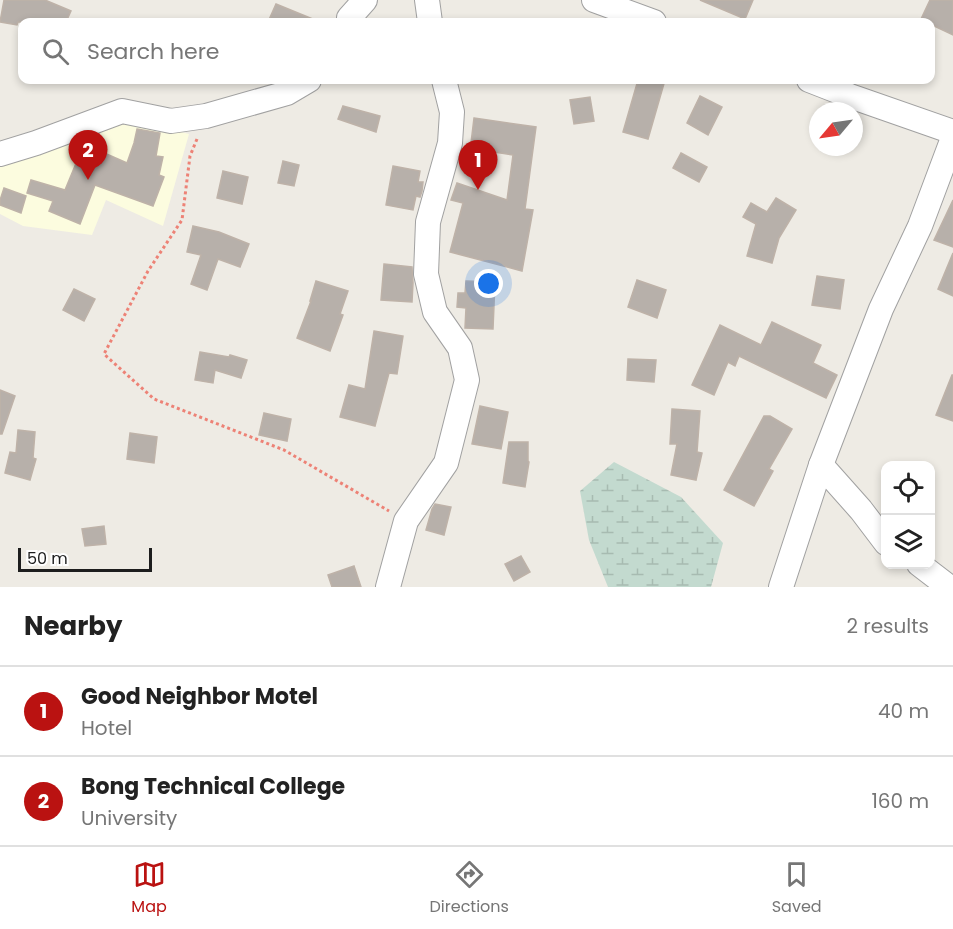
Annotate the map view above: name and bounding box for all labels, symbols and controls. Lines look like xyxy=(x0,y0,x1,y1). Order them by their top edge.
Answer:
search box xyxy=(18,18,935,84)
icon: search xyxy=(39,35,72,68)
text: Search here xyxy=(87,36,220,67)
north arrow xyxy=(809,102,863,156)
pin: 2 xyxy=(68,130,107,180)
pin: 1 xyxy=(458,140,498,190)
your location xyxy=(474,269,503,298)
map controls xyxy=(881,461,935,569)
button: locate xyxy=(881,461,935,515)
button: layers xyxy=(881,515,935,569)
scale bar xyxy=(18,545,152,572)
text: 50 m xyxy=(27,547,68,570)
text: Nearby xyxy=(24,608,122,644)
text: 2 results xyxy=(846,612,929,640)
text: Good Neighbor Motel xyxy=(81,681,318,712)
text: 1 xyxy=(40,697,47,725)
text: 40 m xyxy=(878,697,929,725)
text: Hotel xyxy=(81,714,132,742)
text: Bong Technical College xyxy=(81,771,345,802)
text: 2 xyxy=(38,787,49,815)
text: 160 m xyxy=(871,787,929,815)
text: University xyxy=(81,804,177,832)
tab: Map xyxy=(131,858,167,919)
tab: Directions xyxy=(430,858,509,919)
tab: Saved xyxy=(772,858,822,919)

